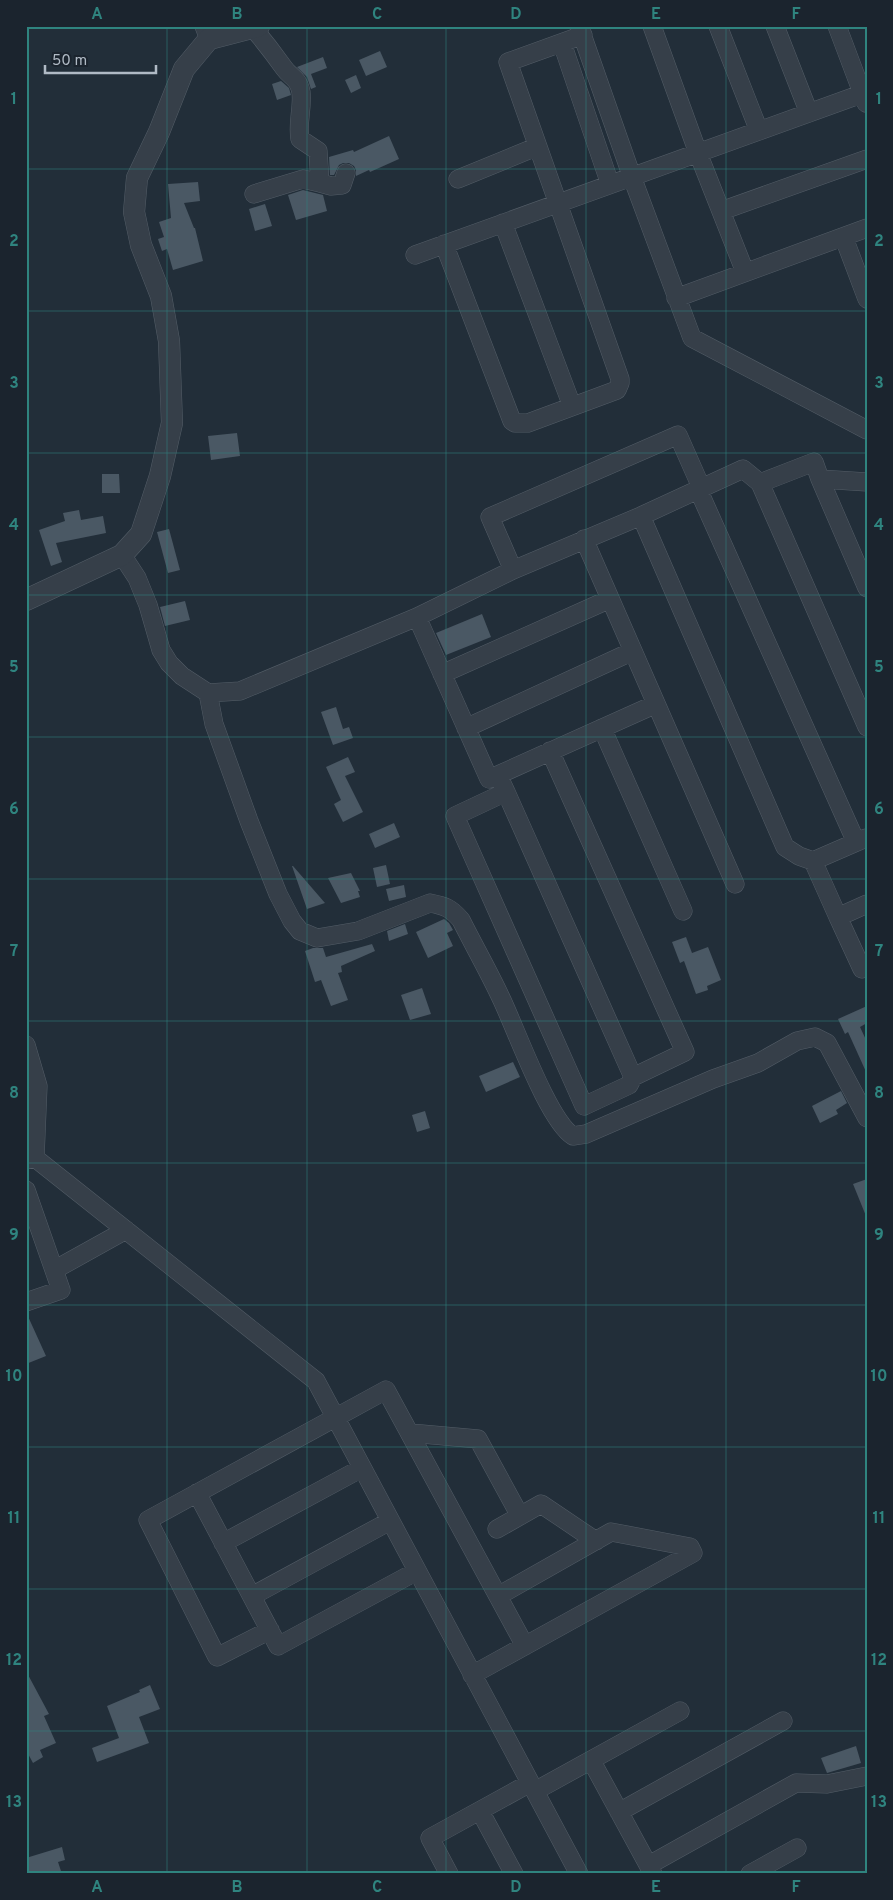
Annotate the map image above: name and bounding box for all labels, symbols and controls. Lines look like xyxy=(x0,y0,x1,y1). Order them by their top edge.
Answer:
text: A xyxy=(91,5,103,25)
text: B xyxy=(231,5,243,25)
text: C xyxy=(372,5,382,25)
text: D xyxy=(510,5,522,25)
text: E xyxy=(651,5,661,25)
text: F xyxy=(791,5,801,25)
scale bar xyxy=(45,42,156,74)
text: 50 m xyxy=(52,52,87,71)
text: 1 xyxy=(11,90,17,110)
text: 1 xyxy=(876,90,882,110)
text: 2 xyxy=(9,232,19,252)
text: 2 xyxy=(874,232,884,252)
text: 3 xyxy=(9,374,19,394)
text: 3 xyxy=(874,374,884,394)
text: 4 xyxy=(9,516,19,536)
text: 4 xyxy=(874,516,884,536)
text: 5 xyxy=(9,658,19,678)
text: 5 xyxy=(874,658,884,678)
text: 6 xyxy=(9,800,19,820)
text: 6 xyxy=(874,800,884,820)
text: 7 xyxy=(10,942,18,962)
text: 7 xyxy=(875,942,883,962)
text: 8 xyxy=(9,1084,19,1104)
text: 8 xyxy=(874,1084,884,1104)
text: 9 xyxy=(9,1226,19,1246)
text: 9 xyxy=(874,1226,884,1246)
text: 10 xyxy=(6,1367,22,1387)
text: 10 xyxy=(871,1367,887,1387)
text: 11 xyxy=(8,1509,20,1529)
text: 11 xyxy=(873,1509,885,1529)
text: 12 xyxy=(6,1651,22,1671)
text: 12 xyxy=(871,1651,887,1671)
text: 13 xyxy=(6,1793,22,1813)
text: 13 xyxy=(871,1793,887,1813)
text: A xyxy=(91,1878,103,1898)
text: B xyxy=(231,1878,243,1898)
text: C xyxy=(372,1878,382,1898)
text: D xyxy=(510,1878,522,1898)
text: E xyxy=(651,1878,661,1898)
text: F xyxy=(791,1878,801,1898)

